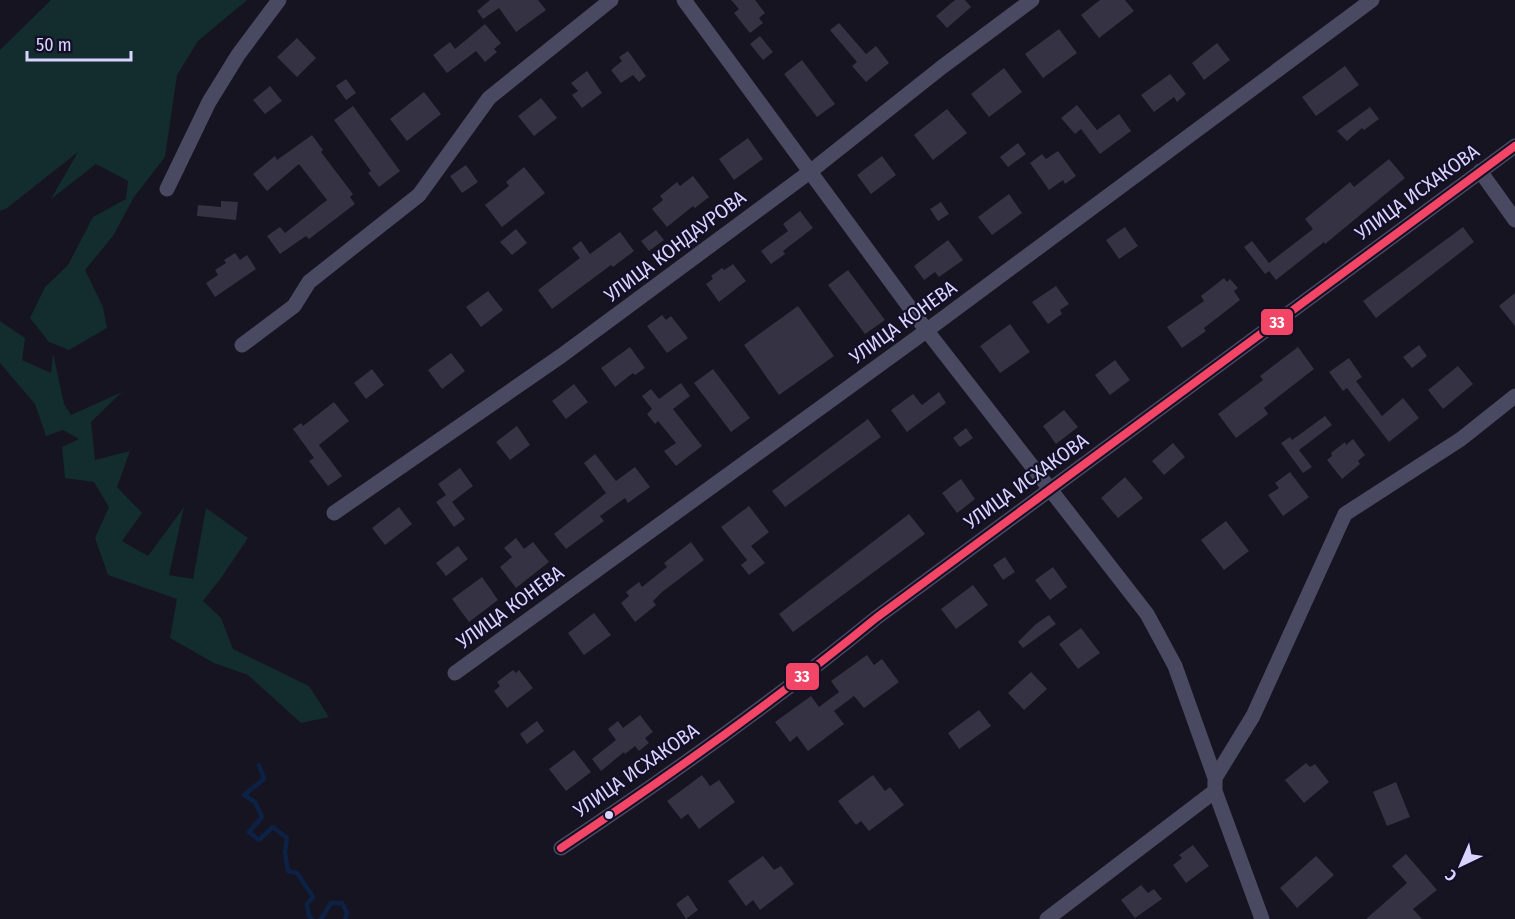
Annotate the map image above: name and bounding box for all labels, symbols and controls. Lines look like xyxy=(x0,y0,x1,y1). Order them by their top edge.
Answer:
scale bar xyxy=(27,24,130,62)
text: 50 m xyxy=(36,34,72,56)
street label: УЛИЦА ИСХАКОВА xyxy=(1350,139,1484,246)
street label: УЛИЦА КОНДАУРОВА xyxy=(599,185,751,308)
street label: УЛИЦА КОНЕВА xyxy=(844,275,962,369)
line badge: 33 xyxy=(1260,308,1294,336)
text: 33 xyxy=(1268,313,1285,332)
street label: УЛИЦА ИСХАКОВА xyxy=(959,428,1093,535)
street label: УЛИЦА КОНЕВА xyxy=(451,560,569,654)
line badge: 33 xyxy=(785,662,820,691)
text: 33 xyxy=(793,667,810,686)
street label: УЛИЦА ИСХАКОВА xyxy=(568,718,704,823)
unlabelled marker xyxy=(603,809,615,821)
north arrow xyxy=(1431,835,1491,895)
text: С xyxy=(1441,865,1461,885)

